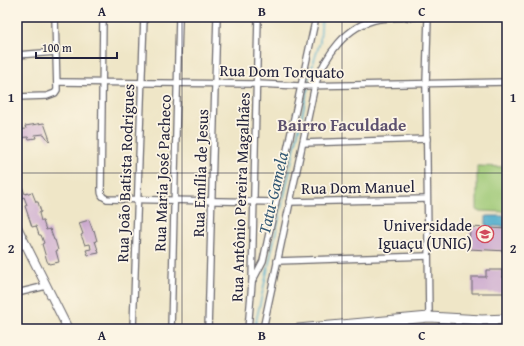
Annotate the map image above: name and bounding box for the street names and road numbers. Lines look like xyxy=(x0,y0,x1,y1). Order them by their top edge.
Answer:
street label: Rua Dom Torquato xyxy=(219,58,345,84)
street label: Rua João Batista Rodrigues xyxy=(110,83,140,263)
street label: Rua Antônio Pereira Magalhães xyxy=(224,92,256,302)
street label: Rua Maria José Pacheco xyxy=(147,94,177,252)
street label: Rua Emília de Jesus xyxy=(186,109,214,237)
street label: Rua Dom Manuel xyxy=(301,174,416,200)

